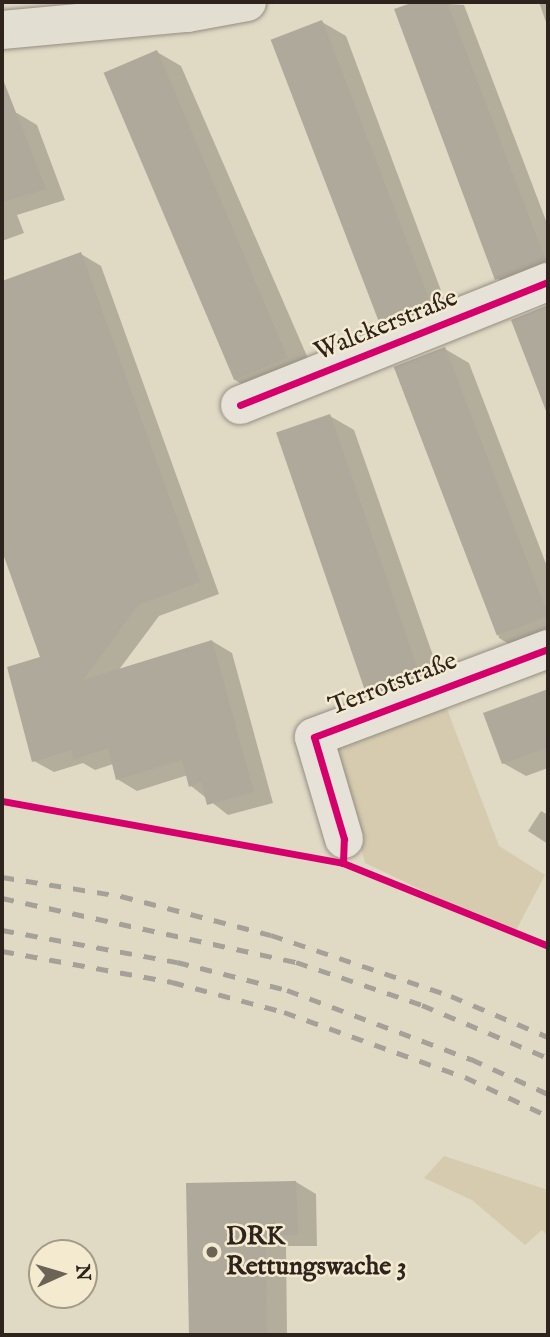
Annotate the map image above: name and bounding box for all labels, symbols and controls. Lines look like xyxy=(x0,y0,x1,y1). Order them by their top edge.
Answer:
street label: Walckerstraße xyxy=(310,282,462,368)
street label: Terrotstraße xyxy=(324,645,462,723)
place label: DRK Rettungswache 3 xyxy=(226,1221,407,1282)
north arrow xyxy=(28,1239,98,1309)
marker: DRK Rettungswache 3 xyxy=(204,1244,220,1260)
text: N xyxy=(69,1264,94,1282)

